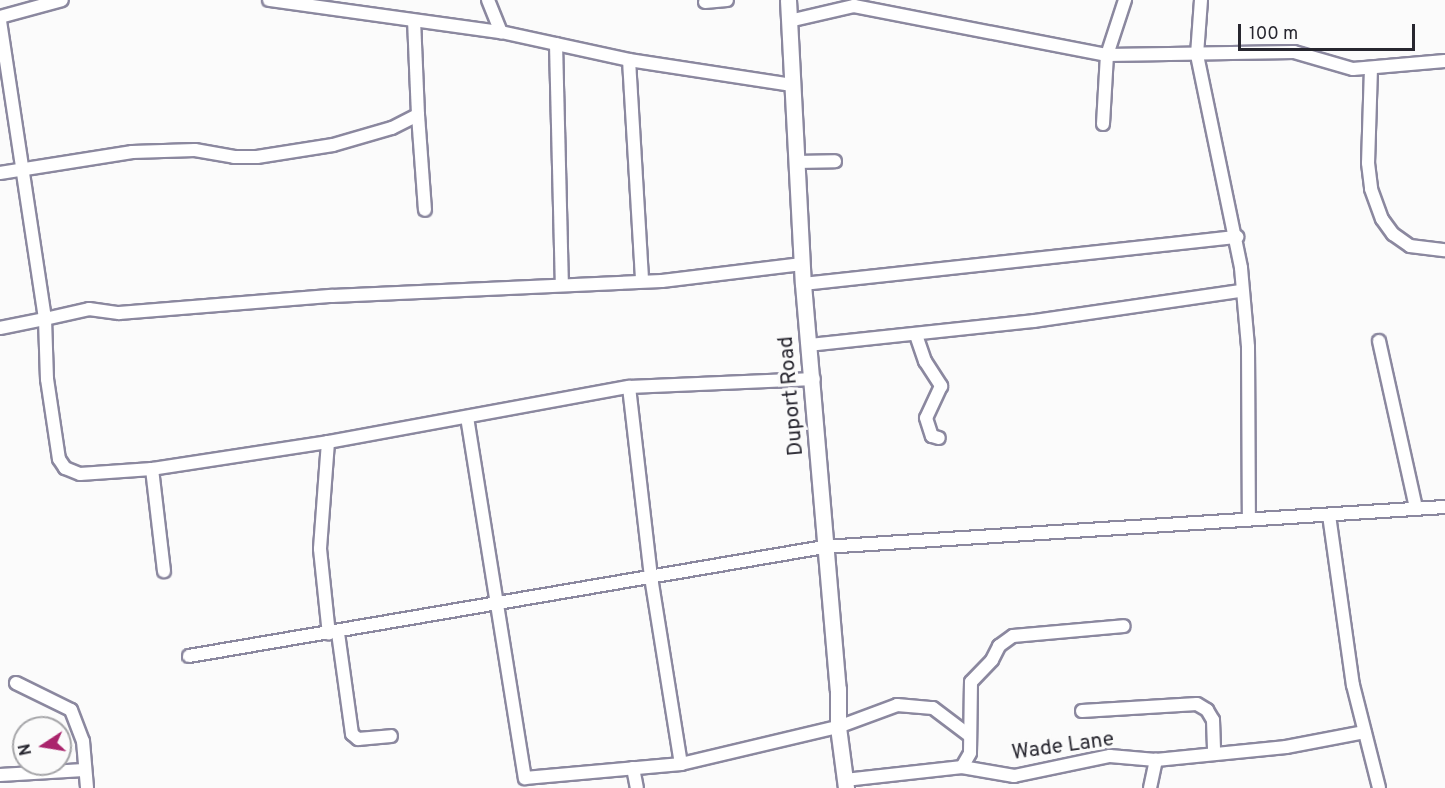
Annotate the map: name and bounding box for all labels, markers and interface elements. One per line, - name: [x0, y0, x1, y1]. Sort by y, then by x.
- scale bar: [1241, 12, 1418, 50]
- text: 100 m: [1249, 23, 1298, 46]
- street label: Duport Road: [774, 335, 810, 457]
- north arrow: [12, 716, 72, 776]
- street label: Wade Lane: [1010, 727, 1116, 767]
- text: N: [15, 742, 37, 757]

